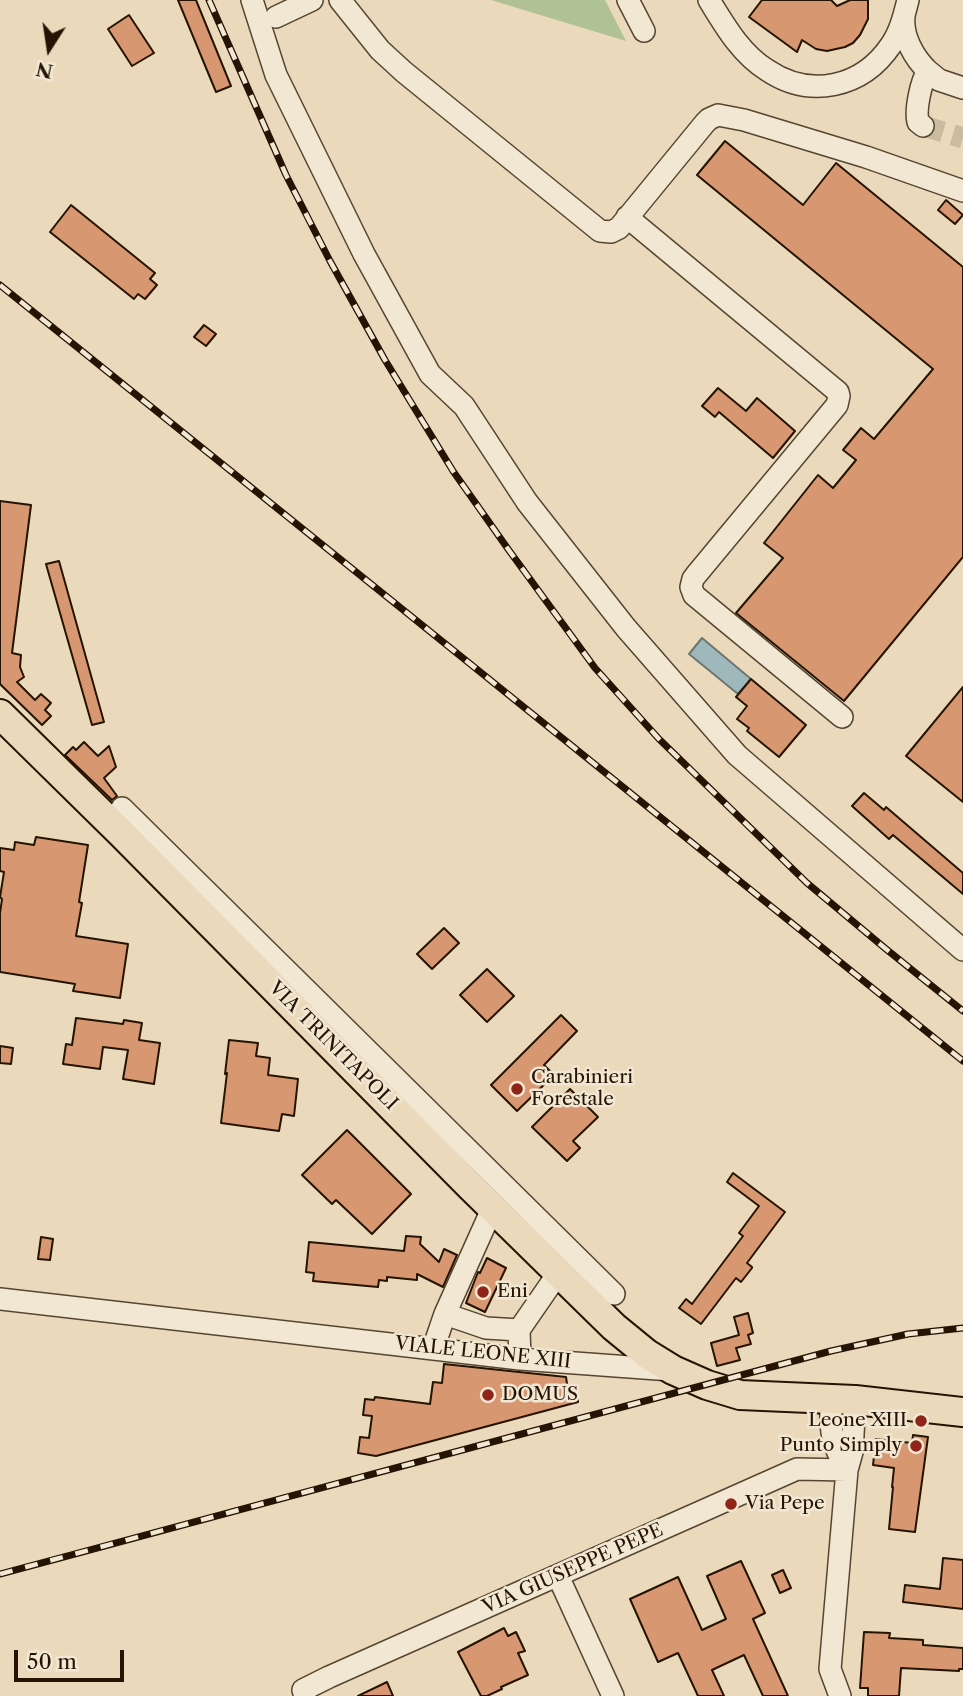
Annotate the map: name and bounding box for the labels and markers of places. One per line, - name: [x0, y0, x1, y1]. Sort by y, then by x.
- place label: Carabinieri Forestale: [531, 1067, 633, 1111]
- marker: Carabinieri Forestale: [509, 1081, 525, 1097]
- place label: Eni: [497, 1281, 528, 1303]
- marker: Eni: [475, 1284, 491, 1300]
- place label: DOMUS: [502, 1384, 578, 1406]
- marker: DOMUS: [480, 1387, 496, 1403]
- place label: Leone XIII: [808, 1410, 907, 1432]
- marker: Leone XIII: [913, 1413, 929, 1429]
- place label: Punto Simply: [780, 1435, 902, 1457]
- marker: Punto Simply: [908, 1438, 924, 1454]
- place label: Via Pepe: [745, 1493, 825, 1515]
- marker: Via Pepe: [723, 1496, 739, 1512]

